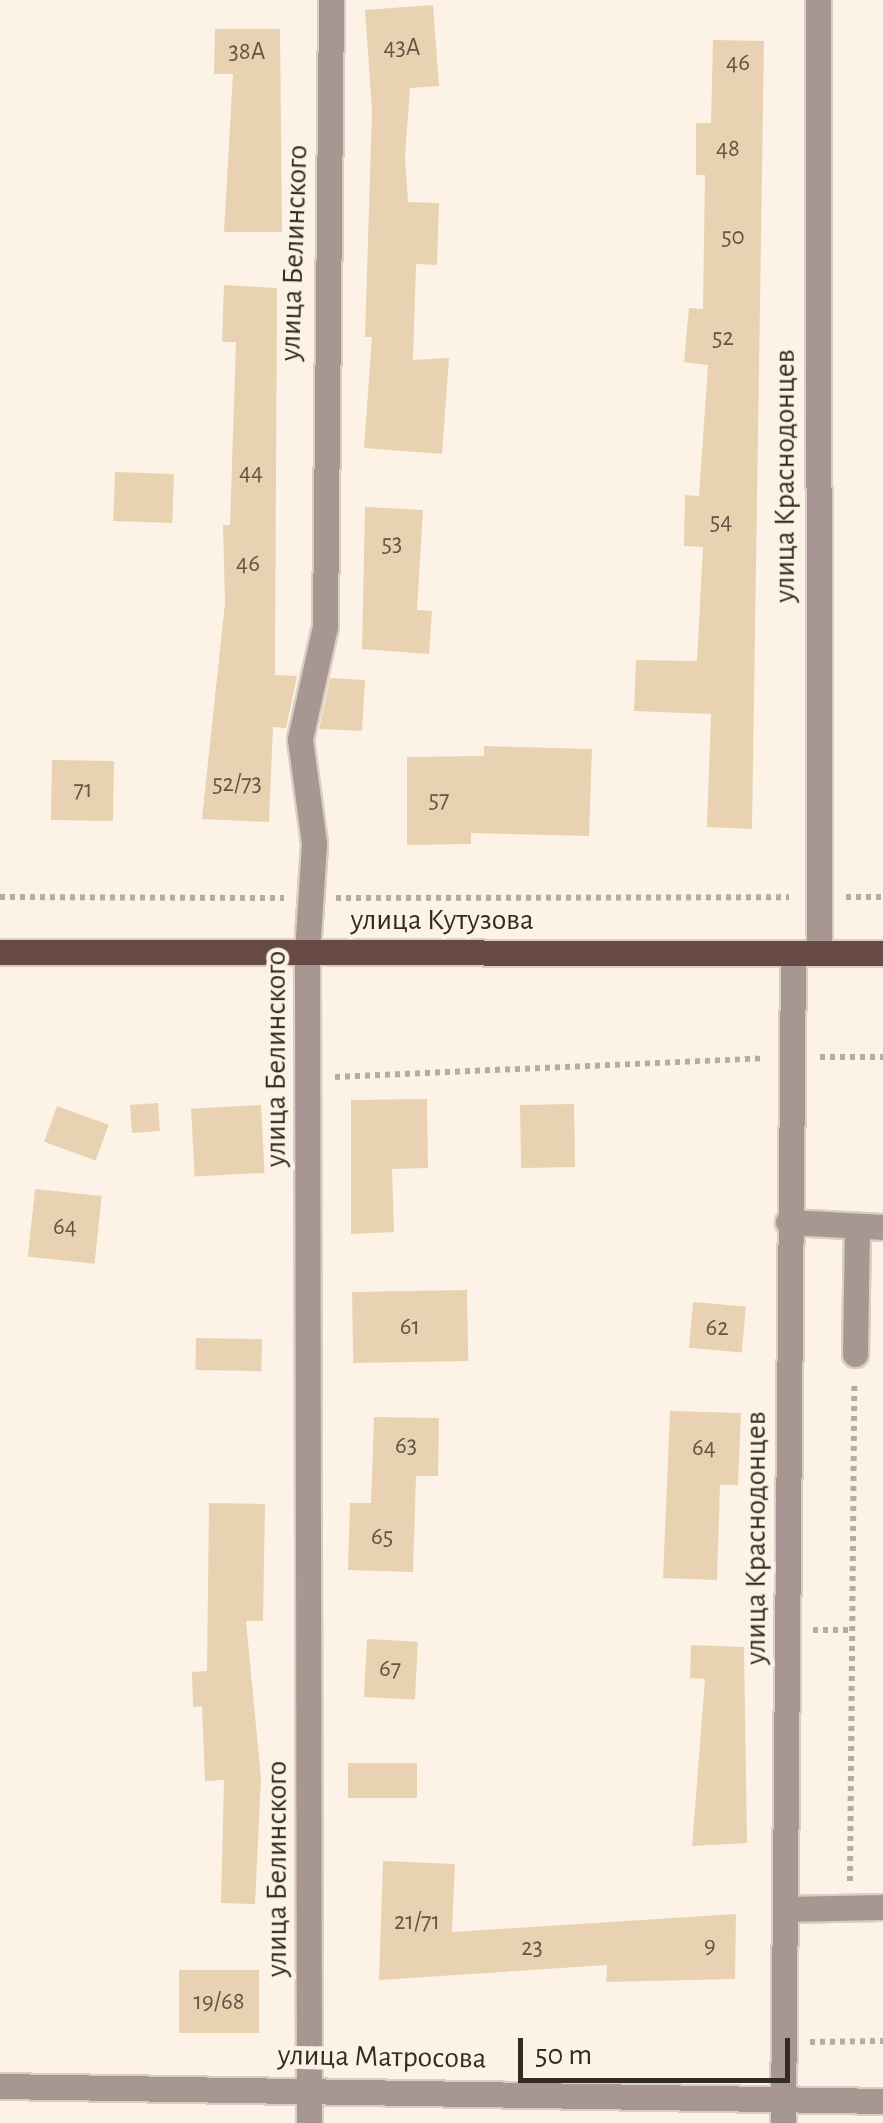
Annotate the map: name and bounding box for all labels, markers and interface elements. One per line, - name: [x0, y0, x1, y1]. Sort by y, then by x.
- house number: 43А: [383, 33, 421, 63]
- house number: 38А: [229, 37, 265, 67]
- house number: 46: [726, 48, 750, 78]
- house number: 48: [716, 134, 740, 164]
- street label: улица Белинского: [272, 144, 316, 362]
- house number: 50: [721, 222, 745, 252]
- house number: 52: [712, 323, 734, 353]
- street label: улица Краснодонцев: [767, 349, 803, 603]
- house number: 44: [239, 458, 263, 488]
- house number: 54: [710, 507, 732, 537]
- house number: 53: [382, 529, 402, 559]
- house number: 46: [236, 549, 260, 579]
- house number: 52/73: [212, 769, 262, 799]
- house number: 71: [73, 775, 93, 805]
- house number: 57: [429, 785, 449, 815]
- street label: улица Кутузова: [350, 902, 534, 938]
- street label: улица Белинского: [258, 951, 294, 1167]
- house number: 64: [53, 1212, 77, 1242]
- house number: 61: [400, 1312, 420, 1342]
- house number: 62: [705, 1313, 729, 1343]
- street label: улица Краснодонцев: [738, 1411, 774, 1665]
- house number: 63: [395, 1431, 417, 1461]
- house number: 64: [692, 1433, 716, 1463]
- house number: 65: [371, 1522, 393, 1552]
- house number: 67: [379, 1654, 401, 1684]
- street label: улица Белинского: [259, 1761, 295, 1977]
- house number: 21/71: [394, 1907, 440, 1937]
- house number: 9: [704, 1931, 716, 1961]
- house number: 23: [521, 1933, 543, 1963]
- house number: 19/68: [193, 1987, 245, 2017]
- scale bar: [523, 2018, 796, 2080]
- street label: улица Матросова: [277, 2037, 487, 2077]
- text: 50 m: [535, 2040, 592, 2070]

